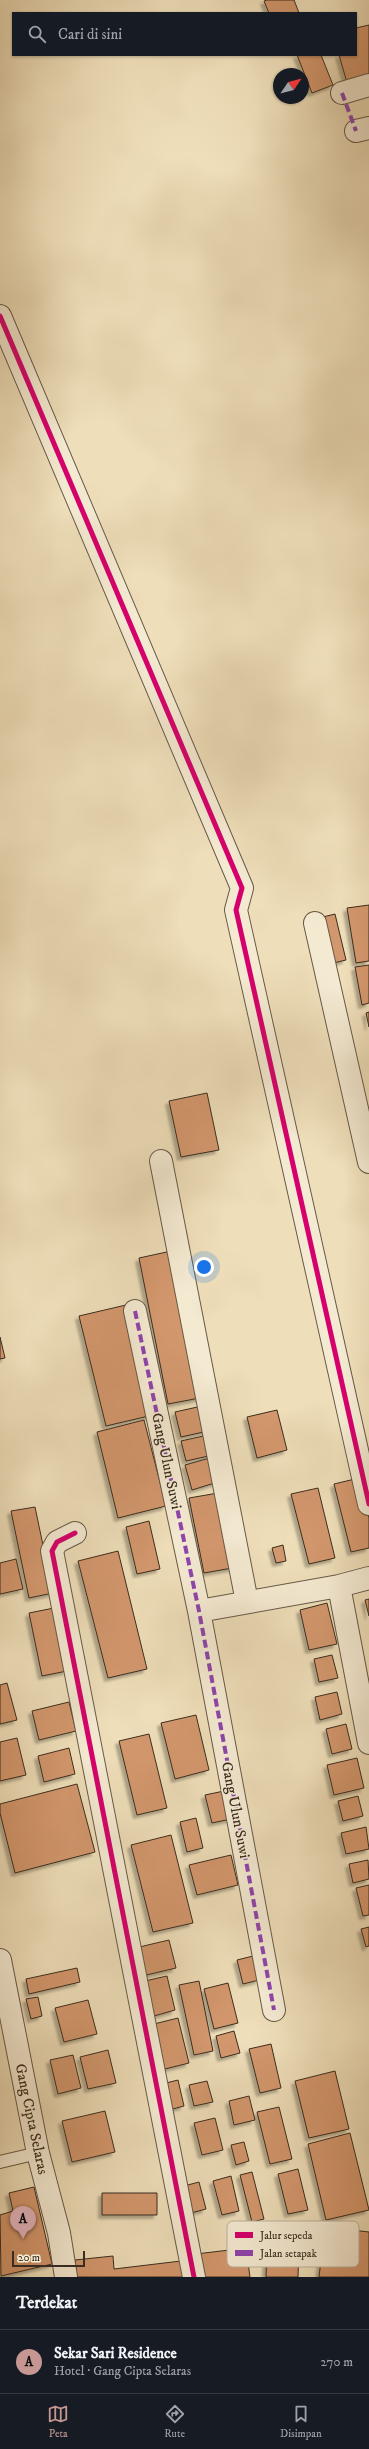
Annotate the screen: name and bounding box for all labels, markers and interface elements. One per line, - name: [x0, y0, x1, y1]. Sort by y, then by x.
- search box: [12, 12, 357, 56]
- icon: search: [26, 23, 48, 45]
- text: Cari di sini: [58, 25, 122, 44]
- north arrow: [273, 68, 309, 104]
- your location: [194, 1257, 214, 1277]
- street label: Gang Ulun Suwi: [147, 1411, 186, 1511]
- street label: Gang Ulun Suwi: [217, 1760, 254, 1860]
- street label: Gang Cipta Selaras: [10, 2062, 53, 2176]
- pin: A: [10, 2206, 36, 2239]
- legend: [227, 2221, 359, 2267]
- text: Jalur sepeda: [259, 2229, 313, 2243]
- text: Jalan setapak: [259, 2247, 318, 2261]
- scale bar: [12, 2249, 85, 2268]
- text: 20 m: [18, 2251, 40, 2265]
- text: Terdekat: [16, 2292, 77, 2314]
- text: Sekar Sari Residence: [54, 2344, 177, 2363]
- text: A: [25, 2354, 33, 2370]
- text: 270 m: [321, 2354, 353, 2370]
- text: Hotel · Gang Cipta Selaras: [54, 2363, 191, 2379]
- tab: Peta: [47, 2403, 69, 2441]
- tab: Rute: [164, 2403, 186, 2441]
- tab: Disimpan: [280, 2403, 322, 2441]

